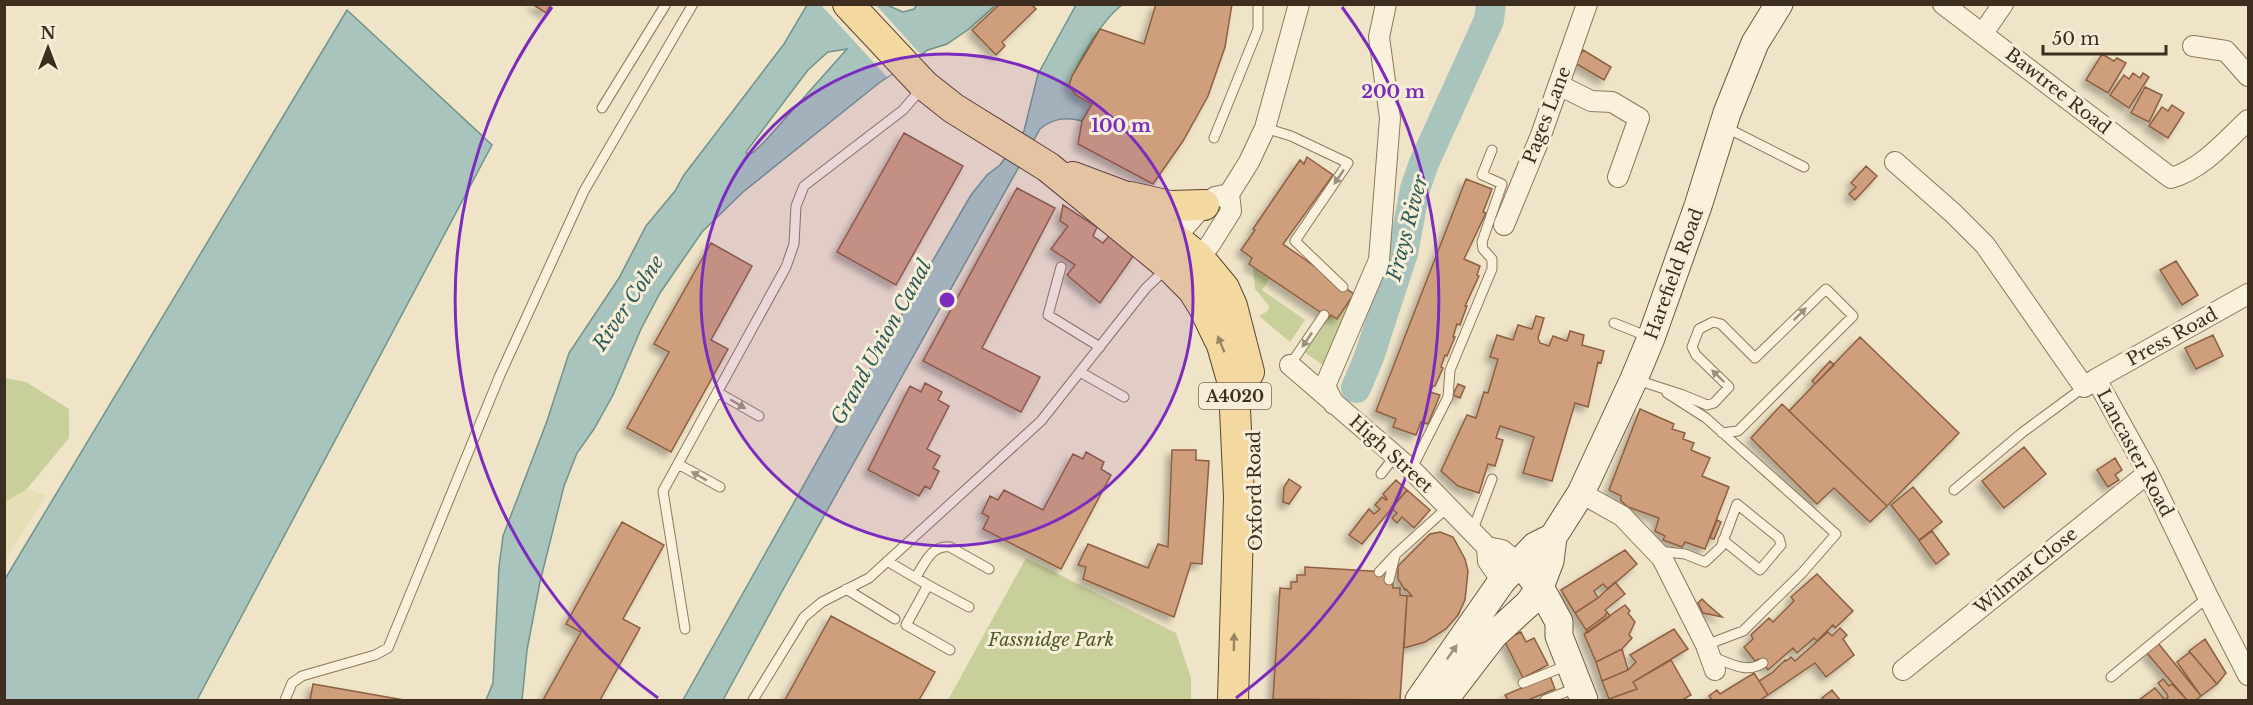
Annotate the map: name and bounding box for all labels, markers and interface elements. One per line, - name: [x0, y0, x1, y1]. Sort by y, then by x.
- north arrow: [18, 18, 78, 78]
- scale bar: [2043, 18, 2166, 56]
- text: N: [40, 23, 56, 43]
- text: 50 m: [2052, 28, 2100, 50]
- street label: Bawtree Road: [2001, 43, 2115, 139]
- street label: Pages Lane: [1518, 63, 1576, 167]
- text: 200 m: [1361, 81, 1425, 103]
- text: 100 m: [1091, 115, 1151, 137]
- one-way arrow: [1333, 168, 1345, 184]
- water label: Frays River: [1381, 172, 1433, 284]
- street label: Harefield Road: [1640, 205, 1708, 343]
- water label: River Colne: [587, 251, 669, 356]
- water label: Grand Union Canal: [826, 255, 937, 429]
- centre of rings: [937, 290, 957, 310]
- street label: Press Road: [2123, 303, 2221, 371]
- one-way arrow: [1793, 307, 1807, 322]
- one-way arrow: [1302, 332, 1313, 348]
- one-way arrow: [1216, 335, 1226, 353]
- one-way arrow: [1711, 370, 1725, 384]
- road number: A4020: [1199, 383, 1271, 409]
- street label: Lancaster Road: [2092, 385, 2178, 521]
- one-way arrow: [730, 399, 747, 409]
- street label: High Street: [1345, 411, 1438, 498]
- street label: Oxford Road: [1243, 431, 1267, 551]
- one-way arrow: [690, 471, 707, 481]
- street label: Wilmar Close: [1969, 523, 2082, 620]
- park label: Fassnidge Park: [987, 629, 1114, 651]
- one-way arrow: [1230, 633, 1239, 652]
- one-way arrow: [1446, 645, 1458, 661]

